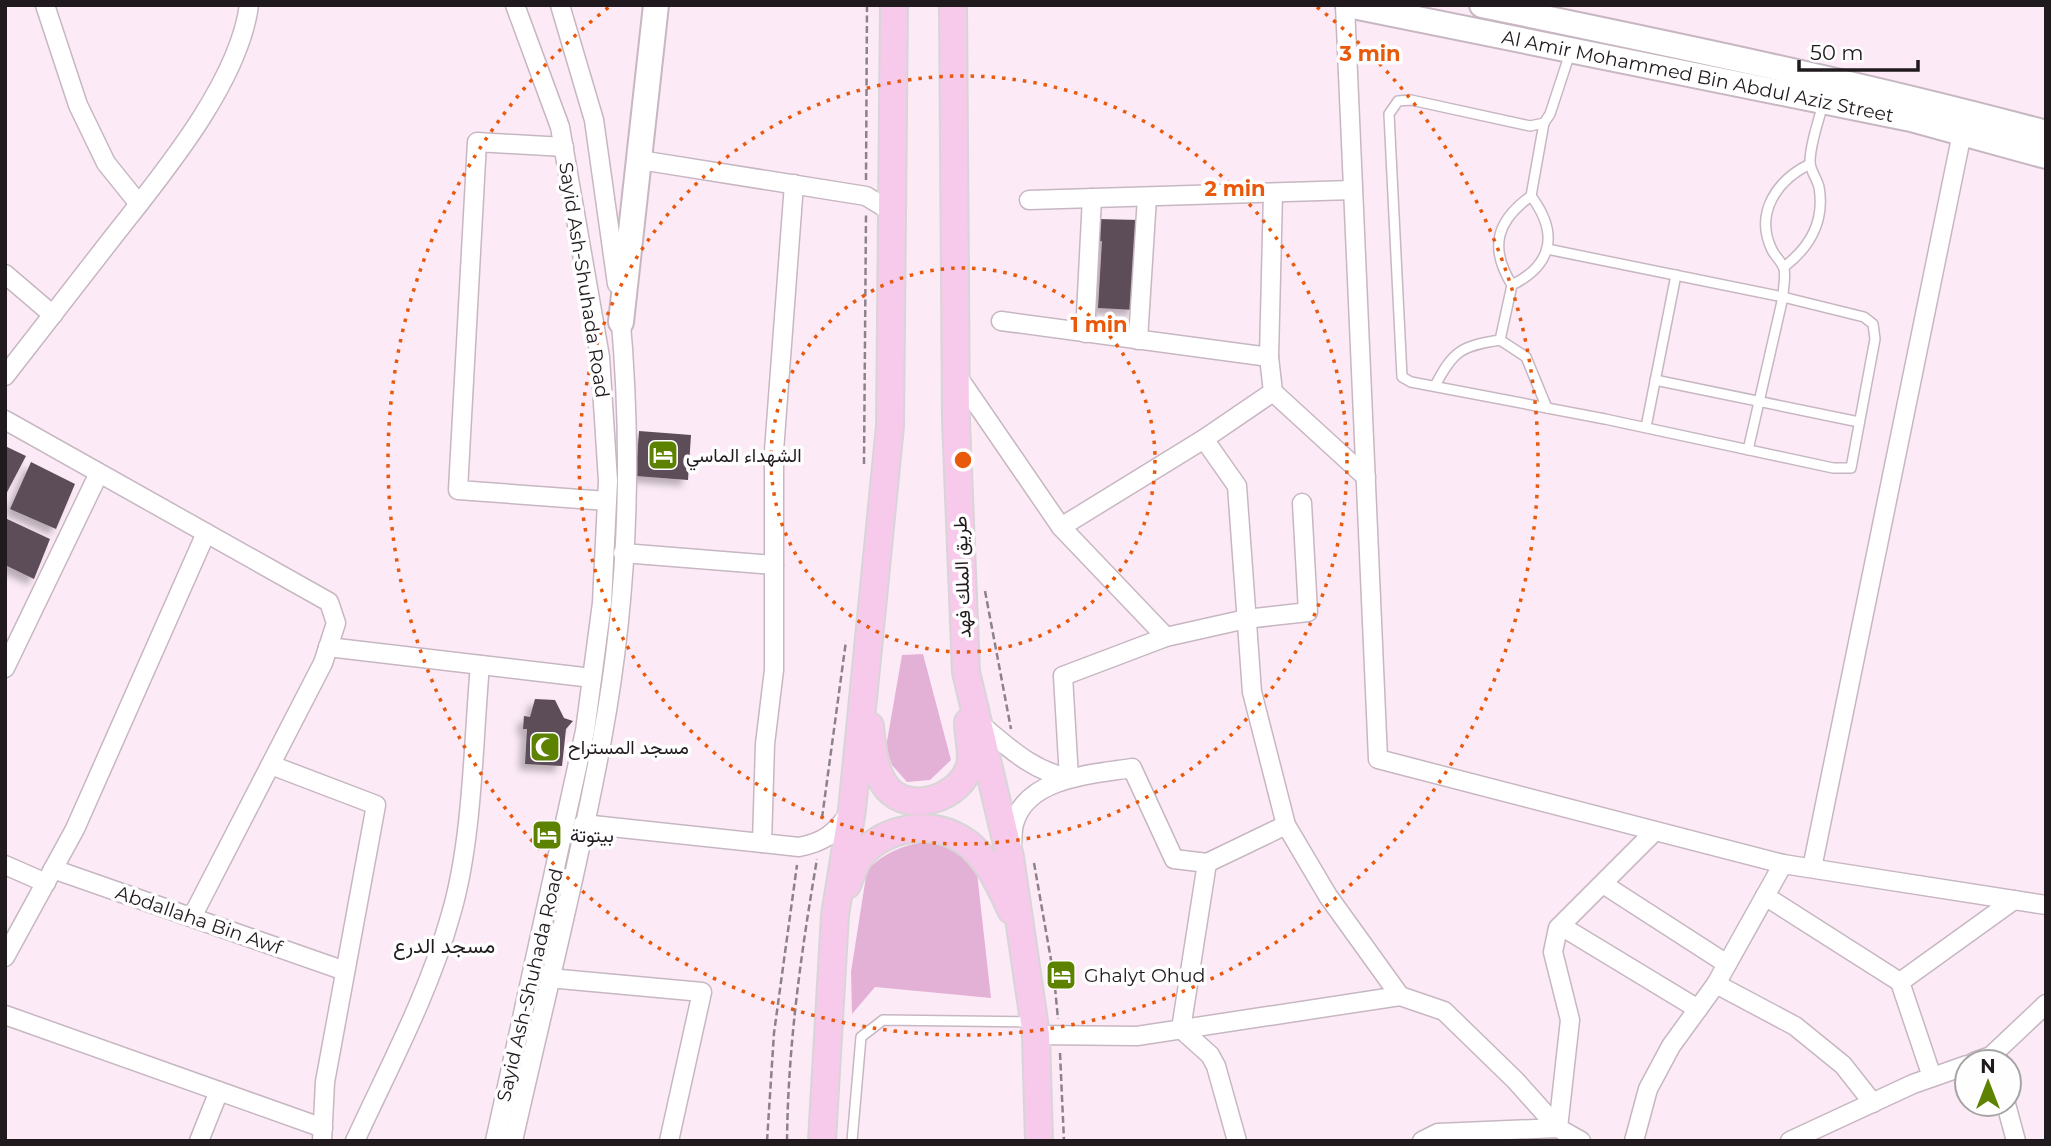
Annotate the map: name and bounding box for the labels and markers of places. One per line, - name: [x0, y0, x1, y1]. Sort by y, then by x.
- hotel icon: الشهداء الماسي: [646, 438, 680, 472]
- place label: الشهداء الماسي: [686, 444, 802, 471]
- centre of rings: [951, 448, 975, 472]
- mosque icon: مسجد المستراح: [528, 730, 562, 764]
- place label: مسجد المستراح: [568, 736, 689, 760]
- hotel icon: بيتوتة: [530, 818, 564, 852]
- place label: بيتوتة: [570, 824, 614, 847]
- hotel icon: Ghalyt Ohud: [1044, 958, 1078, 992]
- place label: Ghalyt Ohud: [1084, 964, 1205, 987]

